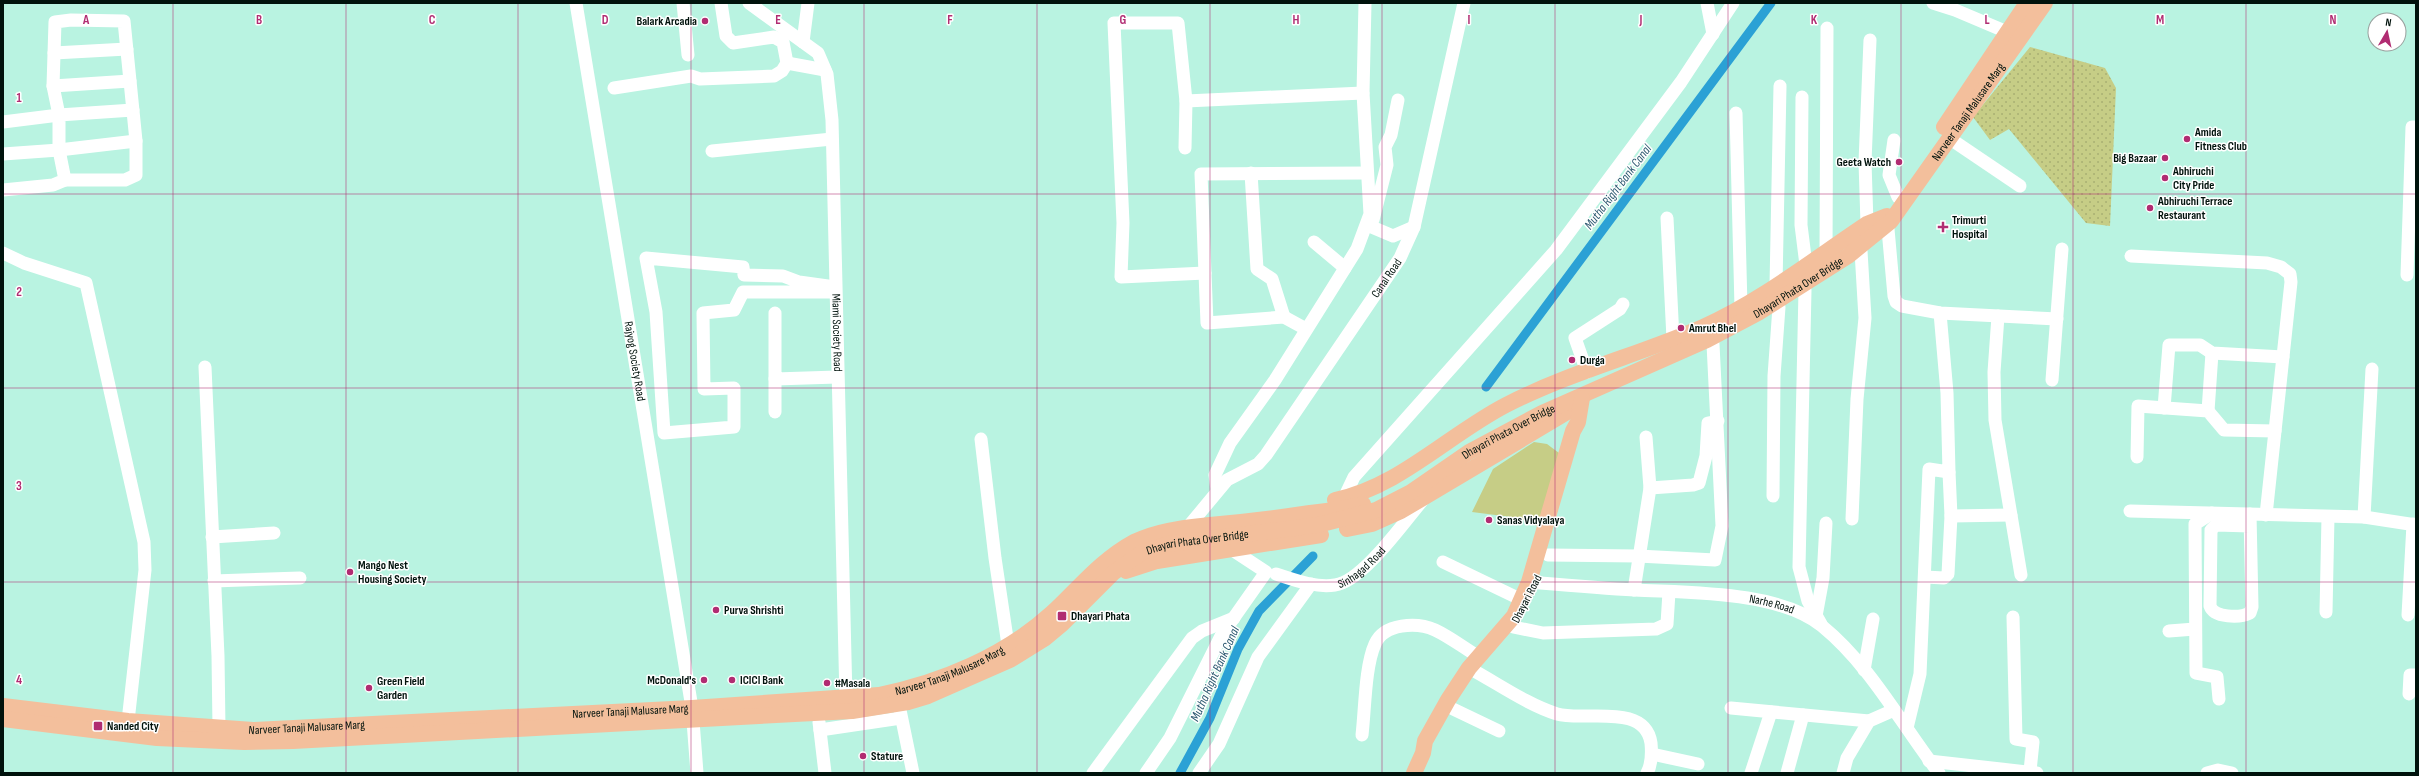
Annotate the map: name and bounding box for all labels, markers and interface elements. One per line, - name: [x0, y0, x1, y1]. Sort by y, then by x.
- text: A: [82, 12, 90, 28]
- text: B: [256, 12, 262, 28]
- text: C: [429, 12, 436, 28]
- text: D: [602, 12, 609, 28]
- text: E: [775, 12, 781, 28]
- text: F: [947, 12, 953, 28]
- text: G: [1120, 12, 1127, 28]
- text: H: [1293, 12, 1300, 28]
- text: I: [1468, 12, 1471, 28]
- text: J: [1639, 12, 1643, 28]
- text: K: [1811, 12, 1818, 28]
- text: L: [1984, 12, 1990, 28]
- text: M: [2156, 12, 2164, 28]
- text: N: [2330, 12, 2337, 28]
- north arrow: [2367, 12, 2407, 52]
- place label: Balark Arcadia: [636, 14, 697, 29]
- marker: Balark Arcadia: [700, 16, 710, 26]
- text: N: [2385, 16, 2393, 30]
- street label: Narveer Tanaji Malusare Marg: [1928, 60, 2008, 164]
- text: 1: [16, 90, 22, 106]
- place label: Amida Fitness Club: [2194, 125, 2247, 154]
- marker: Amida Fitness Club: [2182, 134, 2192, 144]
- water label: Mutha Right Bank Canal: [1581, 141, 1656, 233]
- place label: Big Bazaar: [2113, 151, 2157, 166]
- marker: Big Bazaar: [2160, 153, 2170, 163]
- place label: Geeta Watch: [1836, 155, 1891, 170]
- marker: Geeta Watch: [1894, 157, 1904, 167]
- place label: Abhiruchi City Pride: [2172, 164, 2214, 193]
- marker: Abhiruchi City Pride: [2160, 173, 2170, 183]
- place label: Abhiruchi Terrace Restaurant: [2157, 194, 2232, 223]
- marker: Abhiruchi Terrace Restaurant: [2145, 203, 2155, 213]
- place label: Trimurti Hospital: [1952, 213, 1987, 242]
- marker: Trimurti Hospital: [1937, 221, 1949, 233]
- street label: Dhayari Phata Over Bridge: [1751, 253, 1846, 322]
- street label: Canal Road: [1368, 256, 1405, 301]
- text: 2: [16, 284, 22, 300]
- street label: Miami Society Road: [829, 293, 846, 372]
- street label: Rajyog Society Road: [621, 320, 649, 402]
- place label: Amrut Bhel: [1688, 321, 1736, 336]
- marker: Amrut Bhel: [1676, 323, 1686, 333]
- place label: Durga: [1580, 353, 1605, 368]
- marker: Durga: [1567, 355, 1577, 365]
- street label: Dhayari Phata Over Bridge: [1459, 401, 1558, 462]
- text: 3: [16, 478, 22, 494]
- place label: Sanas Vidyalaya: [1497, 513, 1564, 528]
- marker: Sanas Vidyalaya: [1484, 515, 1494, 525]
- street label: Dhayari Phata Over Bridge: [1144, 526, 1250, 558]
- street label: Sinhagad Road: [1336, 543, 1389, 592]
- place label: Mango Nest Housing Society: [358, 558, 426, 587]
- marker: Mango Nest Housing Society: [345, 567, 355, 577]
- street label: Dhayari Road: [1508, 572, 1546, 626]
- street label: Narhe Road: [1748, 591, 1796, 617]
- place label: Purva Shrishti: [724, 603, 783, 618]
- marker: Purva Shrishti: [711, 605, 721, 615]
- place label: Dhayari Phata: [1071, 609, 1130, 624]
- marker: Dhayari Phata: [1056, 610, 1068, 622]
- water label: Mutha Right Bank Canal: [1187, 623, 1243, 724]
- street label: Narveer Tanaji Malusare Marg: [893, 642, 1007, 699]
- text: 4: [16, 672, 22, 688]
- place label: McDonald's: [647, 673, 696, 688]
- place label: ICICI Bank: [740, 673, 783, 688]
- place label: Green Field Garden: [377, 674, 425, 703]
- marker: McDonald's: [699, 675, 709, 685]
- marker: ICICI Bank: [727, 675, 737, 685]
- place label: #Masala: [835, 676, 870, 691]
- marker: #Masala: [822, 678, 832, 688]
- marker: Green Field Garden: [364, 683, 374, 693]
- street label: Narveer Tanaji Malusare Marg: [572, 701, 689, 721]
- street label: Narveer Tanaji Malusare Marg: [248, 717, 365, 738]
- place label: Nanded City: [107, 719, 159, 734]
- marker: Nanded City: [92, 720, 104, 732]
- place label: Stature: [871, 749, 903, 764]
- marker: Stature: [858, 751, 868, 761]

